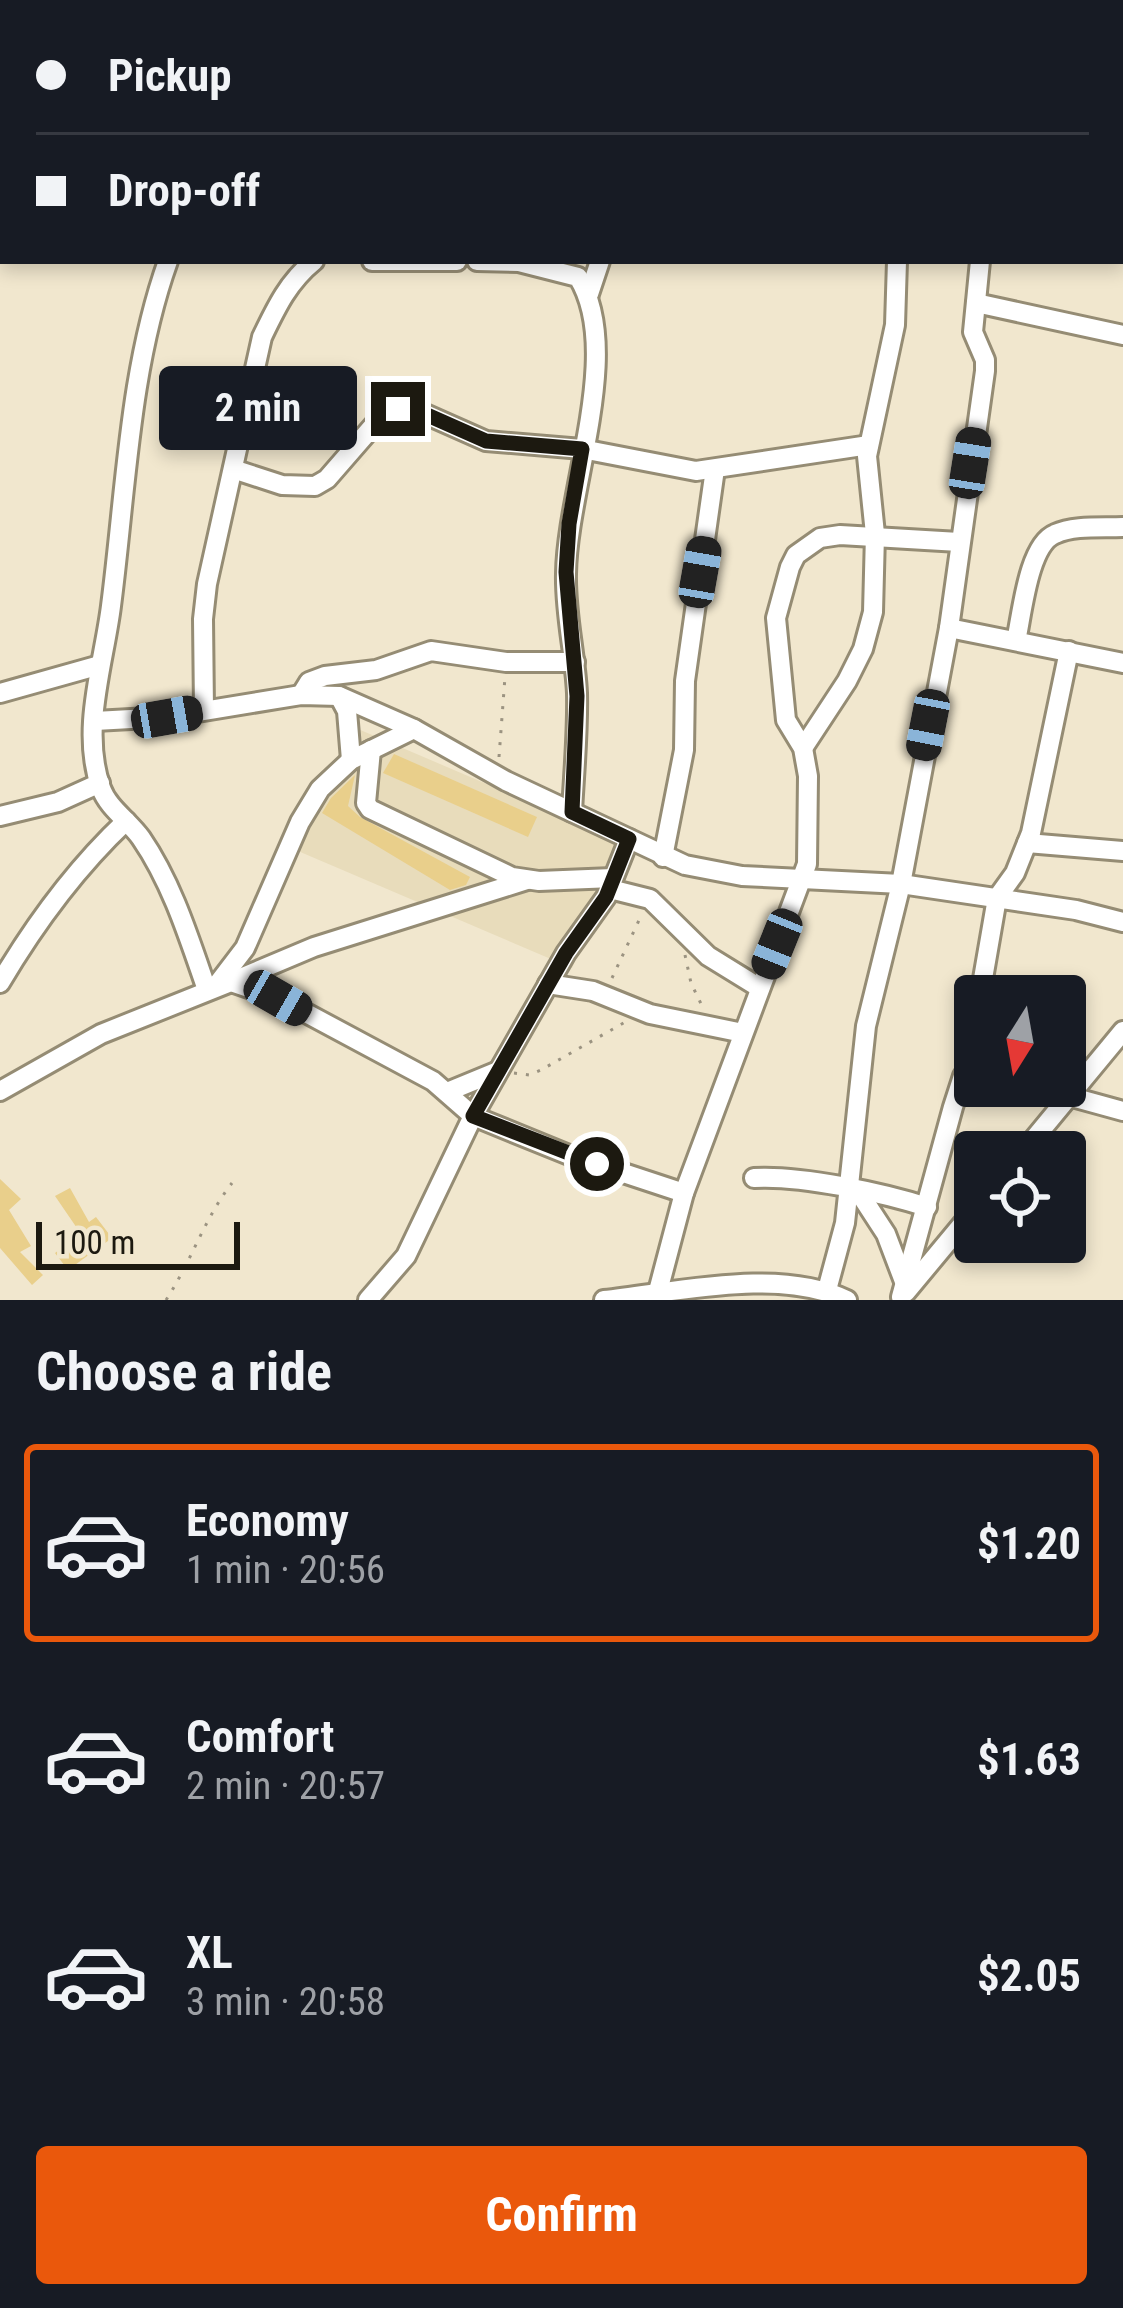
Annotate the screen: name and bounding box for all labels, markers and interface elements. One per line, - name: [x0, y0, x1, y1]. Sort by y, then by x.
- text: Pickup: [108, 49, 232, 102]
- text: Drop-off: [108, 164, 260, 217]
- callout: 2 min: [158, 367, 356, 451]
- route end: [371, 382, 425, 436]
- text: 2 min: [215, 385, 301, 431]
- car: [947, 425, 993, 501]
- car: [676, 533, 724, 611]
- car: [903, 686, 953, 764]
- car: [128, 693, 206, 741]
- car: [747, 904, 807, 984]
- car: [238, 964, 318, 1032]
- north arrow: [954, 975, 1086, 1107]
- map controls: [954, 975, 1086, 1263]
- button: locate: [954, 1131, 1086, 1263]
- route start: [570, 1137, 624, 1191]
- scale bar: [36, 1216, 240, 1269]
- text: 100 m: [54, 1223, 135, 1262]
- text: Choose a ride: [36, 1340, 332, 1403]
- icon: car: [42, 1489, 150, 1597]
- text: Economy: [186, 1494, 349, 1547]
- text: $1.20: [977, 1517, 1081, 1570]
- text: 1 min · 20:56: [186, 1547, 385, 1593]
- icon: car: [42, 1705, 150, 1813]
- text: Comfort: [186, 1710, 334, 1763]
- text: $1.63: [977, 1733, 1081, 1786]
- text: 2 min · 20:57: [186, 1763, 385, 1809]
- icon: car: [42, 1921, 150, 2029]
- text: XL: [186, 1926, 233, 1979]
- text: $2.05: [977, 1949, 1081, 2002]
- text: 3 min · 20:58: [186, 1979, 385, 2025]
- button: Confirm: [36, 2146, 1087, 2284]

